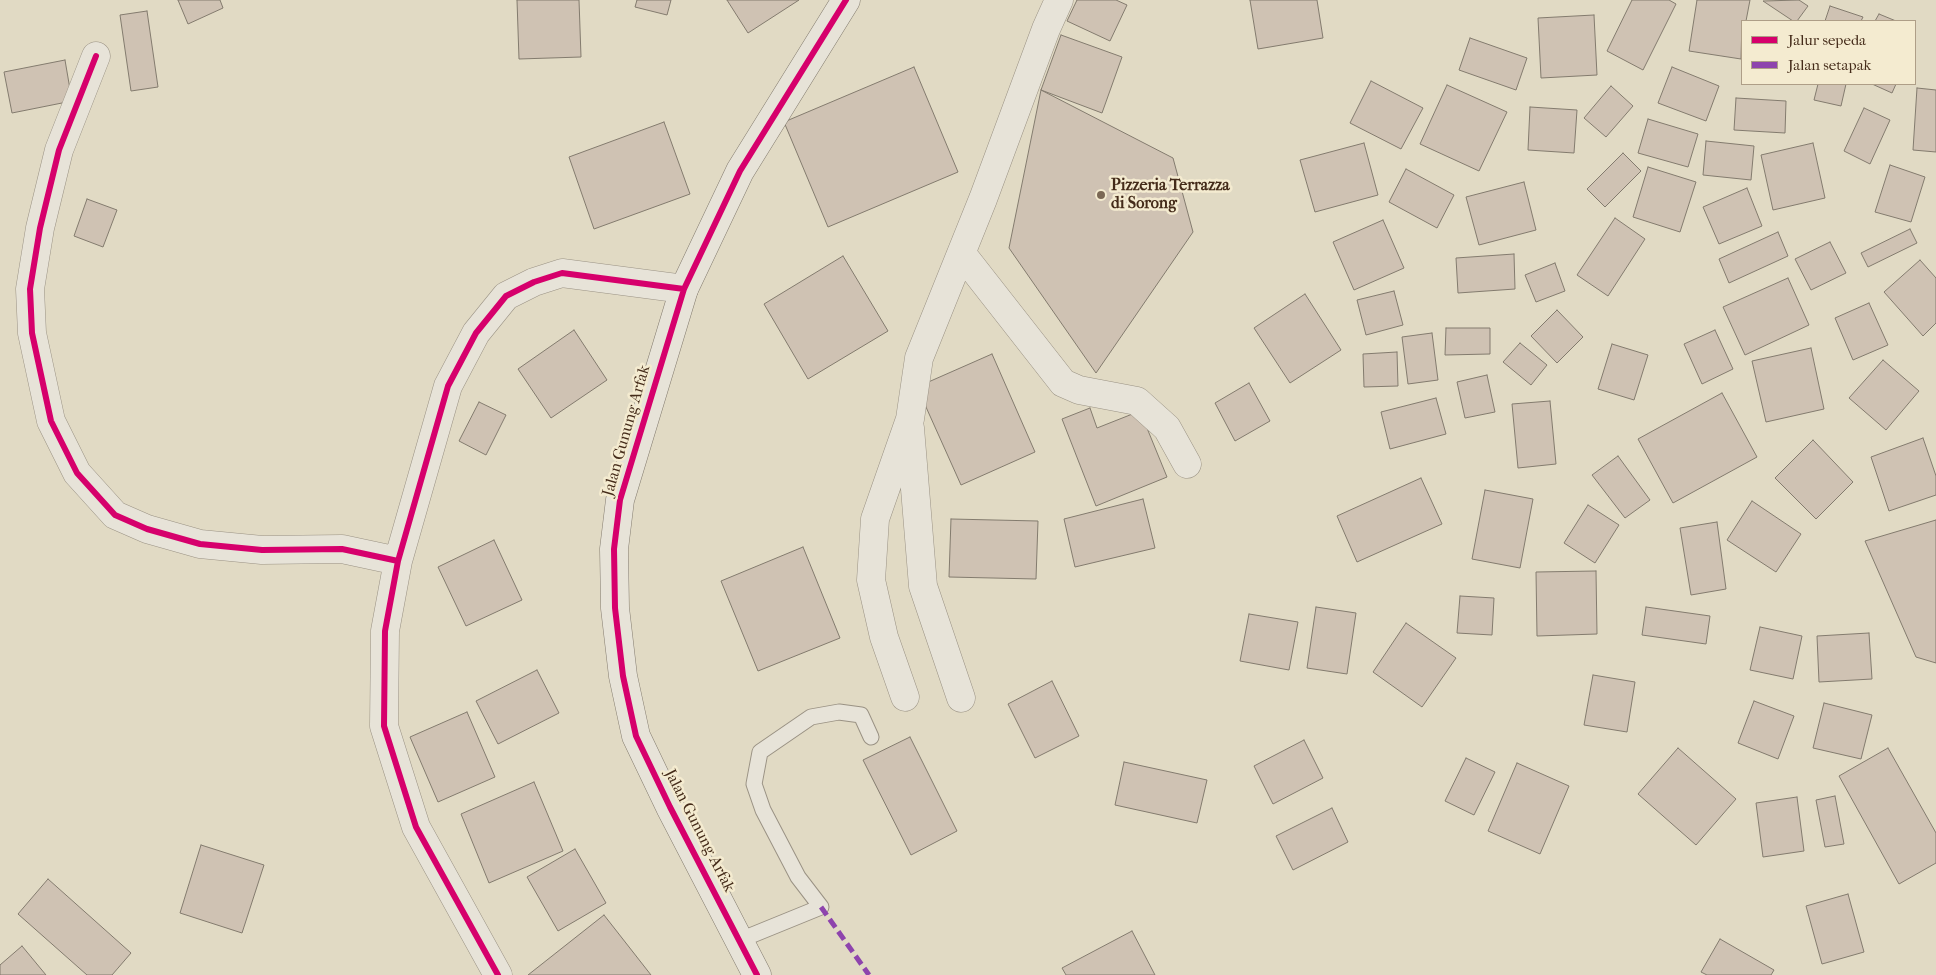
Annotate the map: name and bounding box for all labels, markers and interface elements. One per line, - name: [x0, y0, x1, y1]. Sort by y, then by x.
- legend: [1741, 20, 1916, 85]
- text: Jalur sepeda: [1788, 31, 1866, 49]
- text: Jalan setapak: [1788, 56, 1871, 74]
- place label: Pizzeria Terrazza di Sorong: [1111, 176, 1230, 214]
- marker: Pizzeria Terrazza di Sorong: [1095, 189, 1107, 201]
- street label: Jalan Gunung Arfak: [599, 363, 655, 499]
- street label: Jalan Gunung Arfak: [660, 766, 738, 896]

